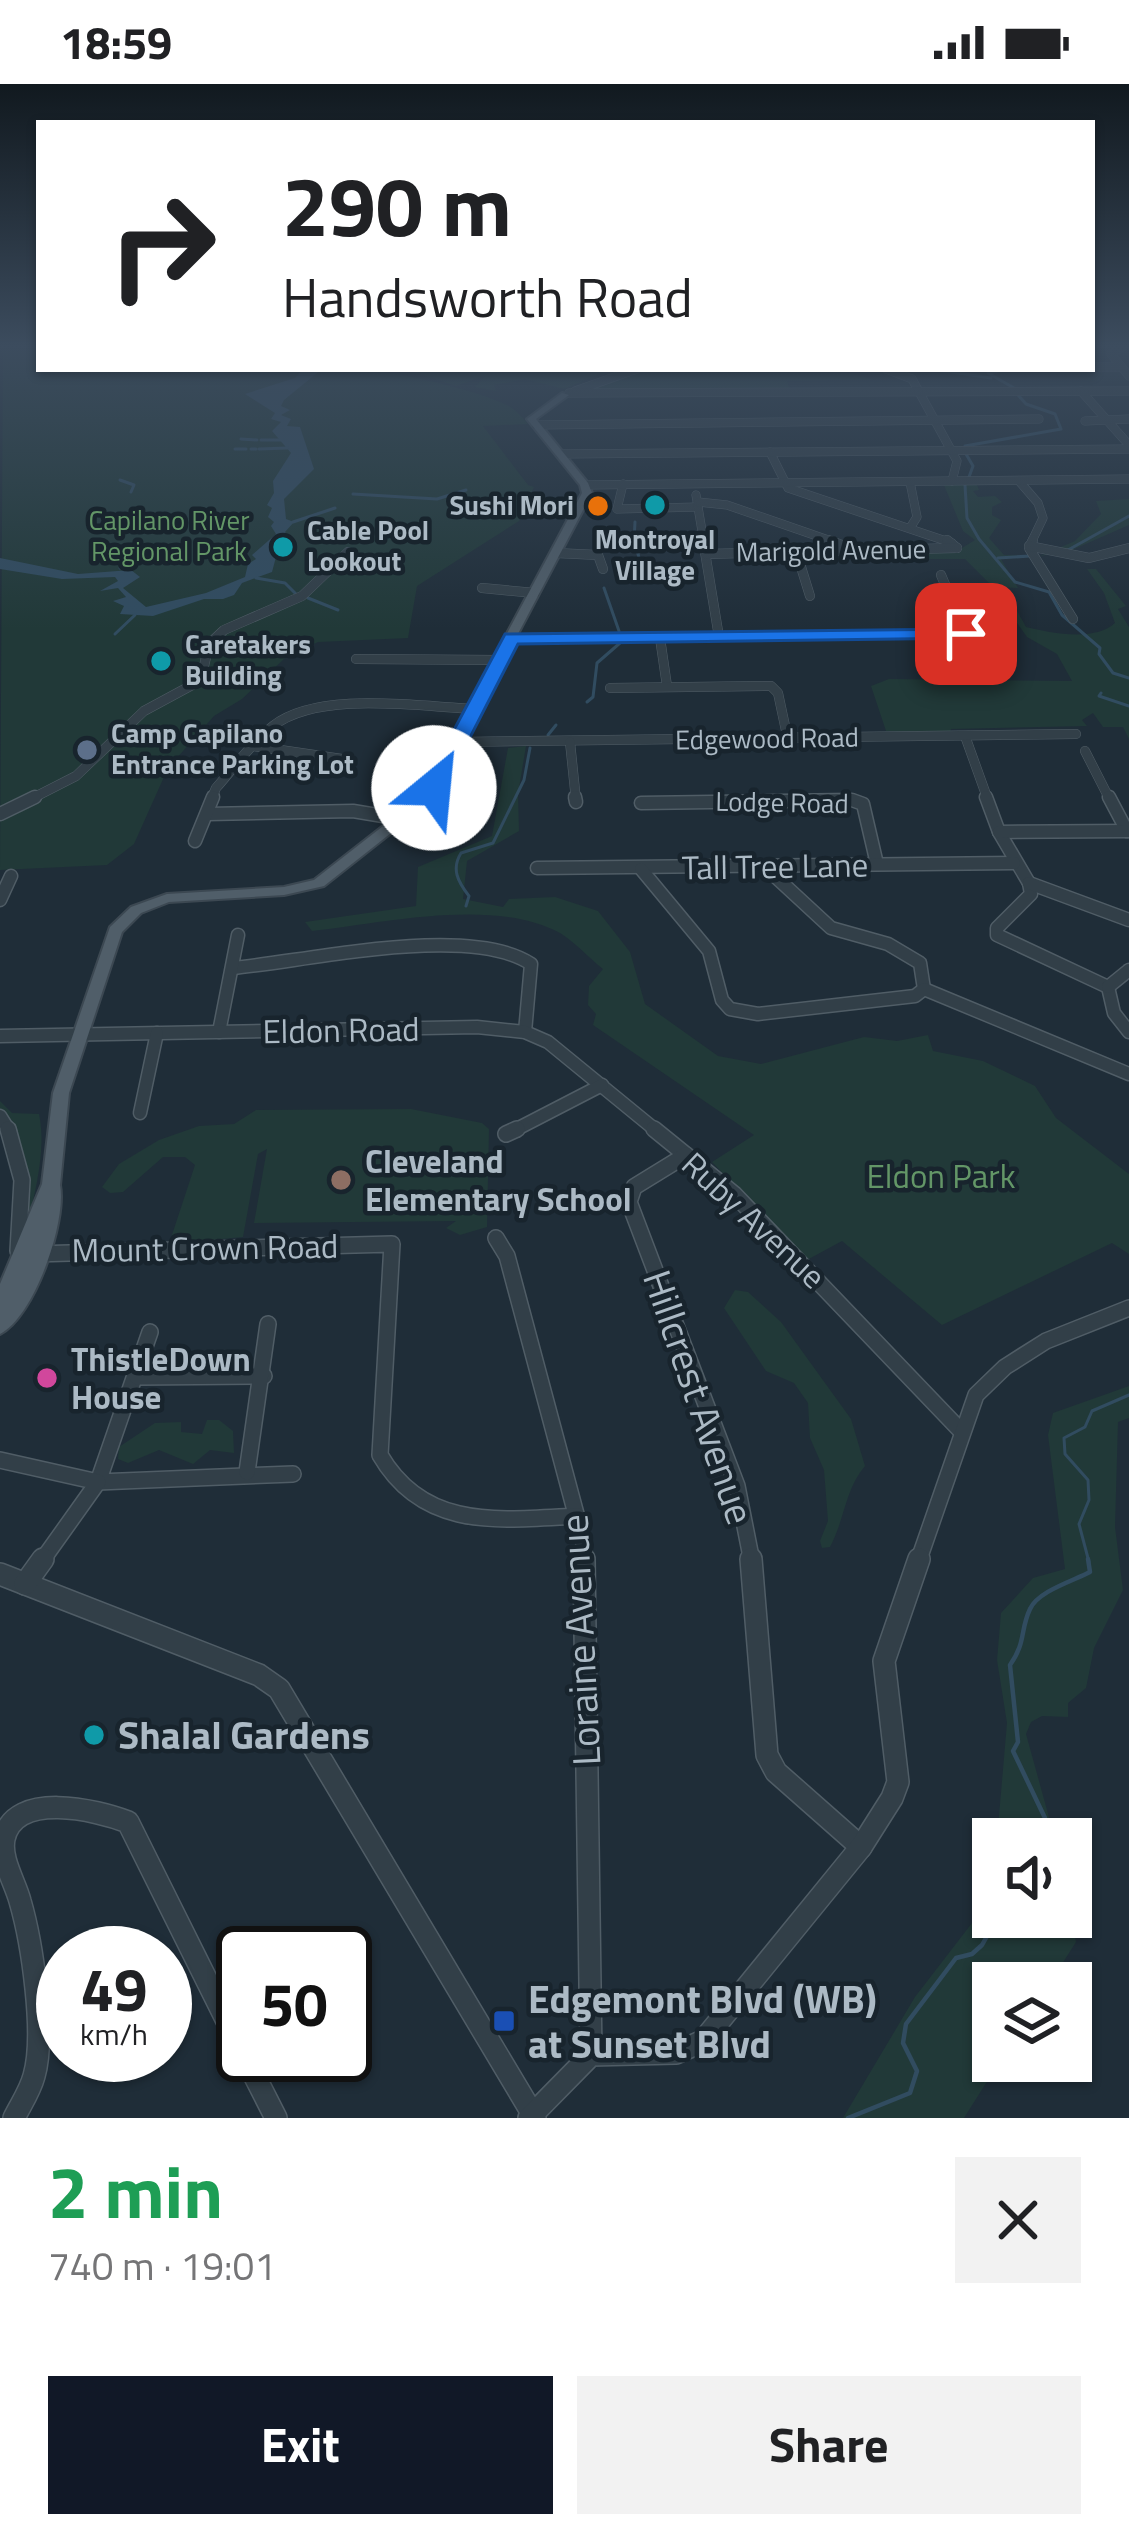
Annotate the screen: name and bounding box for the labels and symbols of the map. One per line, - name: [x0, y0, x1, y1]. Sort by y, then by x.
- place label: Sushi Mori: [449, 484, 574, 525]
- marker: Montroyal Village: [642, 492, 668, 518]
- marker: Sushi Mori: [585, 493, 611, 519]
- park label: Capilano River Regional Park: [88, 499, 250, 571]
- place label: Cable Pool Lookout: [307, 509, 429, 581]
- place label: Montroyal Village: [595, 518, 715, 590]
- street label: Marigold Avenue: [735, 527, 927, 572]
- marker: Cable Pool Lookout: [270, 534, 296, 560]
- pin: [915, 583, 1017, 685]
- place label: Caretakers Building: [185, 623, 311, 695]
- marker: Caretakers Building: [148, 648, 174, 674]
- place label: Camp Capilano Entrance Parking Lot: [111, 712, 354, 784]
- street label: Edgewood Road: [675, 715, 859, 760]
- position arrow: [371, 725, 497, 851]
- marker: Camp Capilano Entrance Parking Lot: [74, 737, 100, 763]
- street label: Lodge Road: [715, 780, 849, 823]
- street label: Tall Tree Lane: [681, 839, 869, 893]
- street label: Eldon Road: [262, 1004, 420, 1056]
- place label: Cleveland Elementary School: [365, 1136, 632, 1224]
- street label: Ruby Avenue: [671, 1140, 837, 1300]
- park label: Eldon Park: [867, 1151, 1016, 1201]
- marker: Cleveland Elementary School: [328, 1167, 354, 1193]
- street label: Mount Crown Road: [71, 1221, 339, 1275]
- street label: Hillcrest Avenue: [628, 1262, 771, 1532]
- place label: ThistleDown House: [71, 1334, 251, 1422]
- marker: ThistleDown House: [34, 1365, 60, 1391]
- street label: Loraine Avenue: [543, 1513, 616, 1767]
- place label: Shalal Gardens: [118, 1705, 370, 1764]
- marker: Shalal Gardens: [81, 1722, 107, 1748]
- speed limit sign: 50: [216, 1926, 372, 2082]
- place label: Edgemont Blvd (WB) at Sunset Blvd: [528, 1969, 877, 2073]
- marker: Edgemont Blvd (WB) at Sunset Blvd: [491, 2008, 517, 2034]

